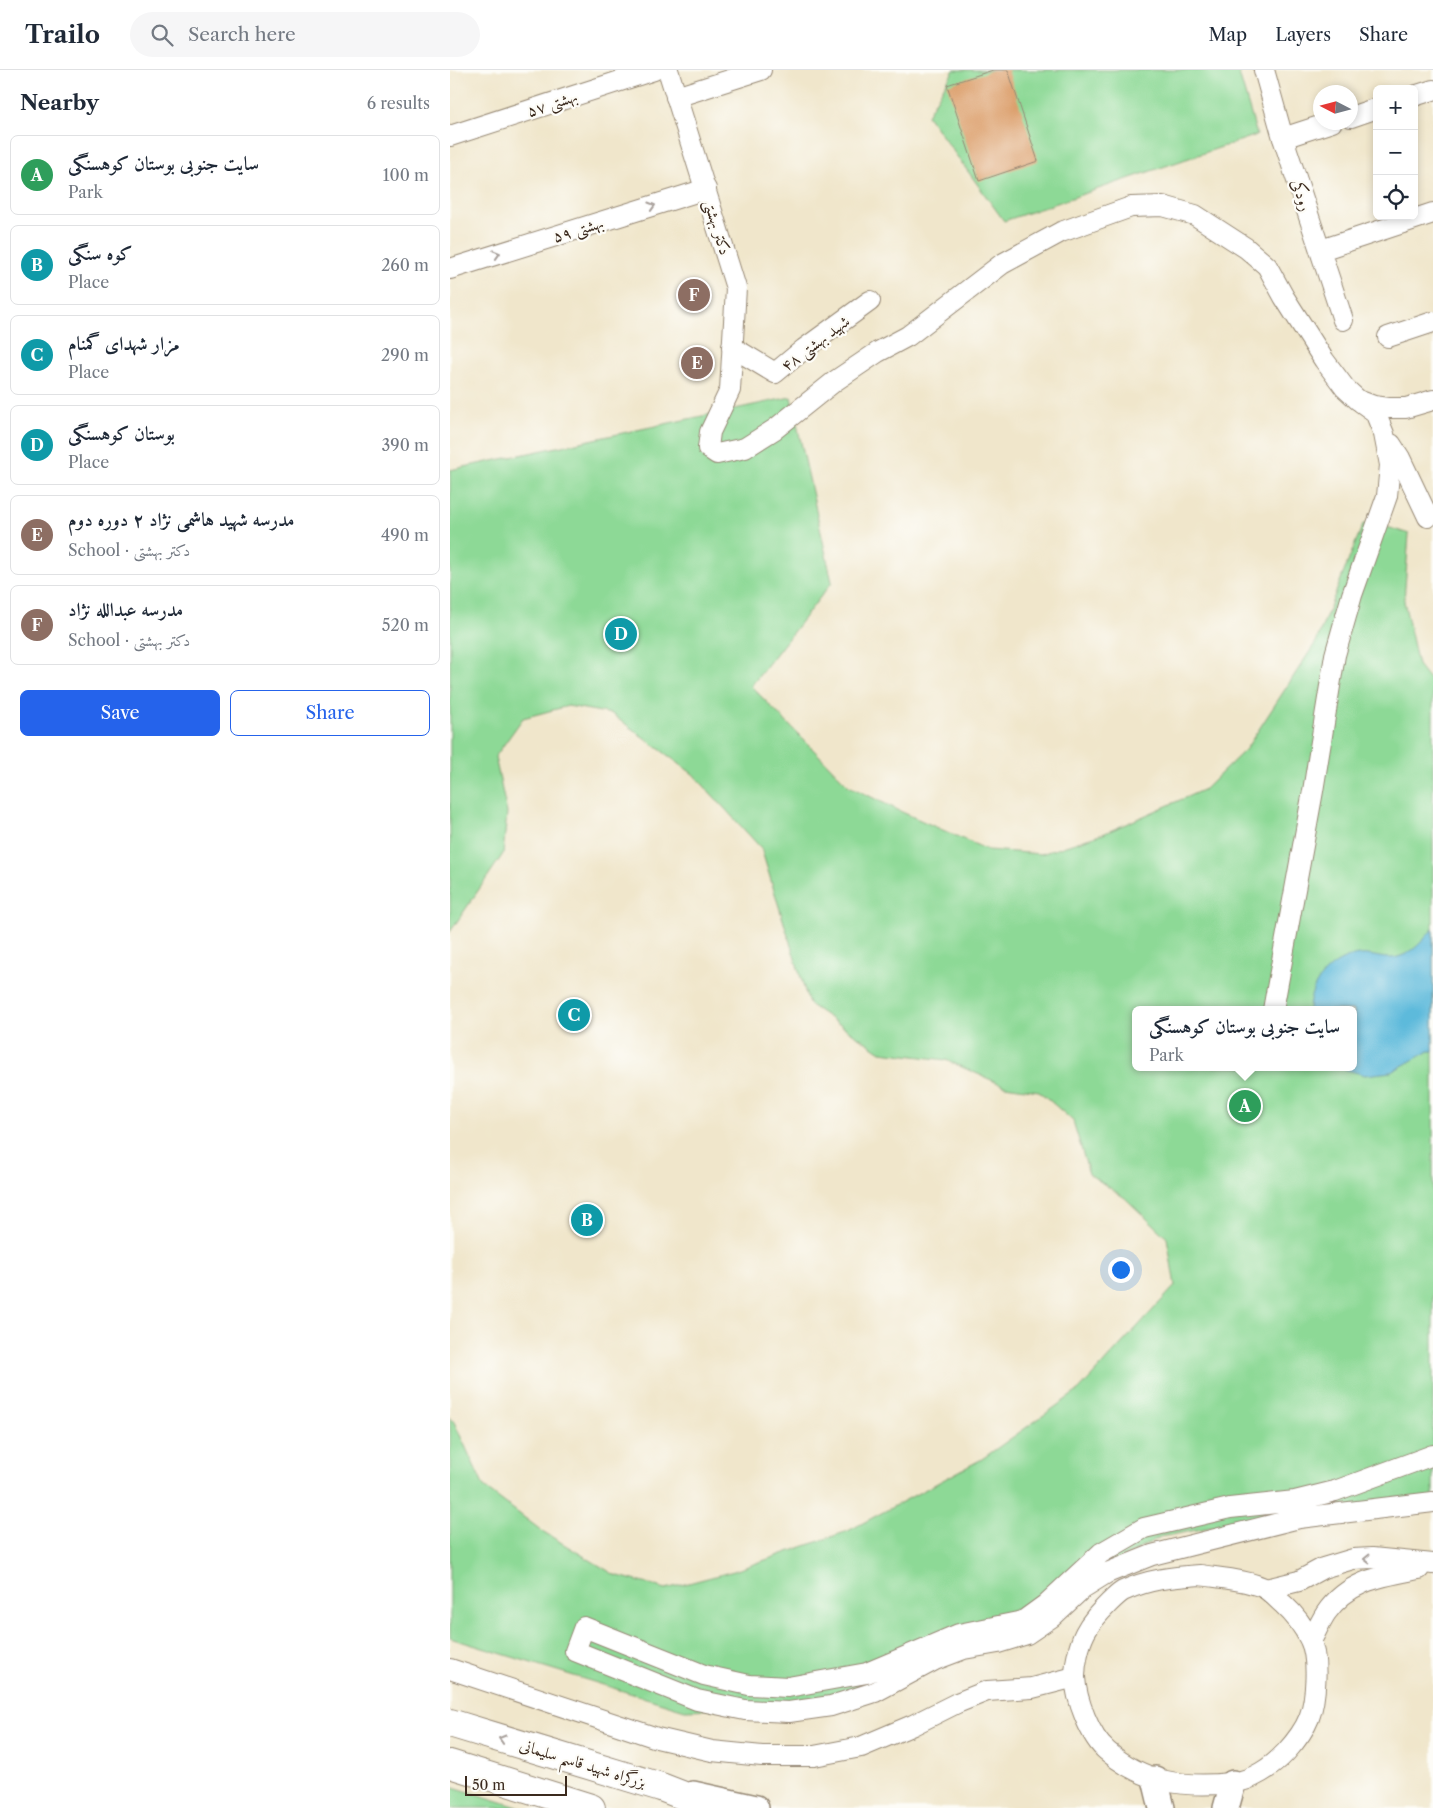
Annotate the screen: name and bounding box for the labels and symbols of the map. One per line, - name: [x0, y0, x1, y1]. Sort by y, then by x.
- street label: بهشتی ۵۷: [524, 85, 581, 122]
- north arrow: [1313, 85, 1358, 130]
- street label: رودکی: [1287, 176, 1317, 214]
- street label: دکتر بهشتی: [698, 197, 736, 258]
- one-way arrow: [647, 202, 655, 212]
- street label: بهشتی ۵۹: [550, 212, 606, 248]
- one-way arrow: [492, 250, 500, 260]
- pin: F: [678, 276, 710, 314]
- street label: شهید بهشتی ۴۸: [777, 311, 854, 377]
- pin: E: [681, 344, 713, 382]
- pin: D: [605, 615, 637, 653]
- pin: C: [558, 996, 590, 1034]
- pin: A: [1229, 1087, 1261, 1125]
- pin: B: [571, 1201, 603, 1239]
- your location: [1108, 1257, 1134, 1283]
- one-way arrow: [1363, 1553, 1371, 1564]
- street label: بزرگراه شهید قاسم سلیمانی: [515, 1734, 649, 1798]
- one-way arrow: [498, 1735, 507, 1745]
- scale bar: [465, 1773, 568, 1796]

